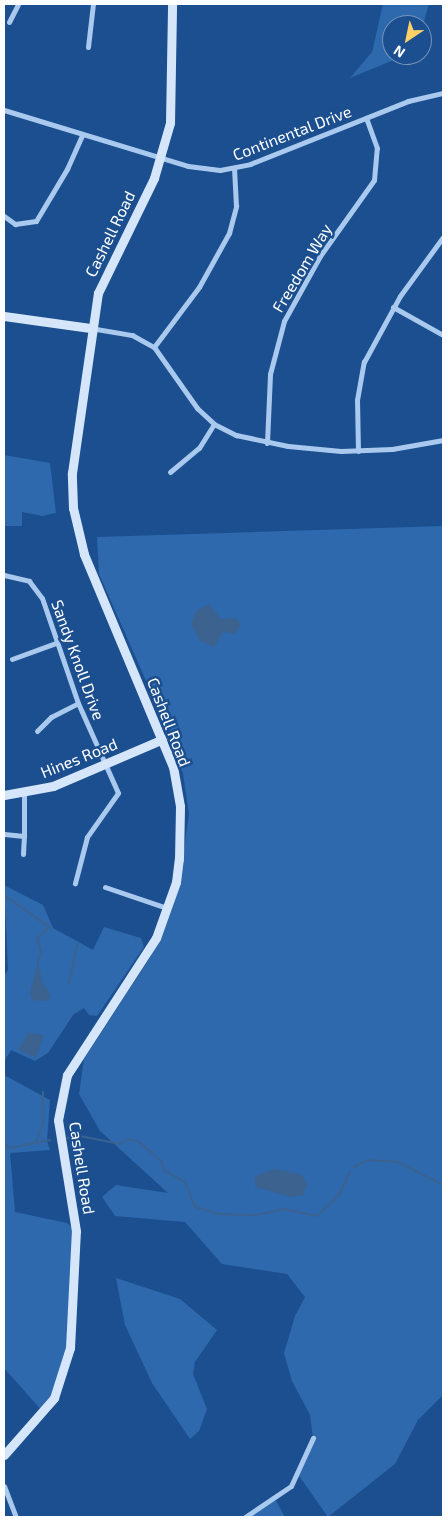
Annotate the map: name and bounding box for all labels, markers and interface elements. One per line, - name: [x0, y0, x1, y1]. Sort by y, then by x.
- north arrow: [382, 15, 432, 65]
- text: N: [390, 42, 408, 62]
- street label: Continental Drive: [230, 101, 354, 165]
- street label: Cashell Road: [81, 188, 139, 280]
- street label: Freedom Way: [268, 220, 336, 316]
- street label: Sandy Knoll Drive: [47, 597, 109, 723]
- street label: Cashell Road: [143, 675, 195, 769]
- street label: Hines Road: [38, 734, 120, 782]
- street label: Cashell Road: [65, 1120, 99, 1216]

